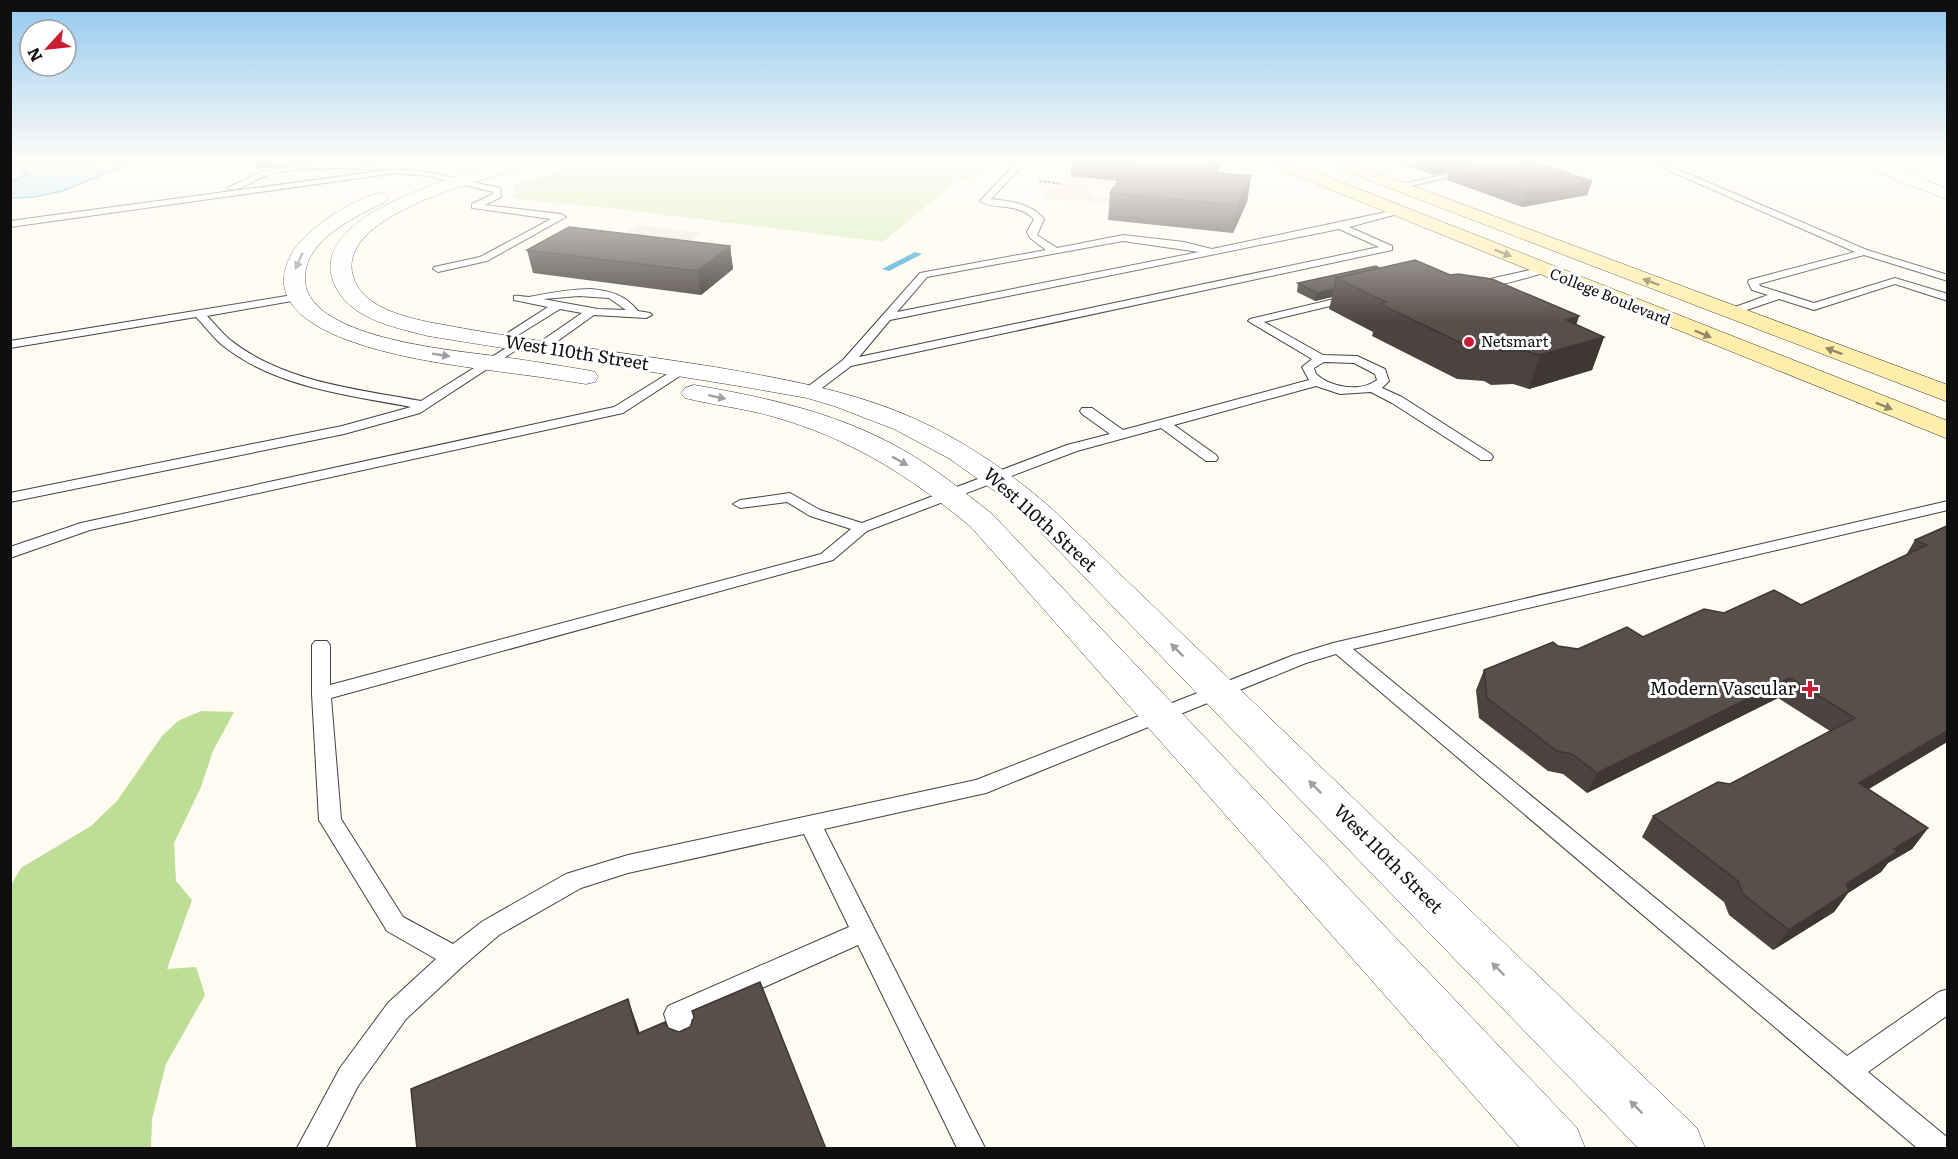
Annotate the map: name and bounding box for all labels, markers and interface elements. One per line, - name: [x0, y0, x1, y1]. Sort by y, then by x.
- north arrow: [18, 18, 78, 78]
- text: N: [20, 44, 47, 67]
- one-way arrow: [1494, 249, 1512, 259]
- one-way arrow: [294, 253, 304, 271]
- street label: College Boulevard: [1547, 261, 1675, 330]
- one-way arrow: [1642, 277, 1660, 287]
- street label: West 110th Street: [503, 327, 652, 376]
- place label: Netsmart: [1481, 329, 1549, 352]
- one-way arrow: [1694, 330, 1712, 339]
- marker: Netsmart: [1462, 335, 1476, 349]
- one-way arrow: [1825, 346, 1843, 355]
- one-way arrow: [432, 351, 451, 360]
- one-way arrow: [708, 393, 727, 402]
- one-way arrow: [1875, 402, 1893, 411]
- one-way arrow: [892, 455, 908, 466]
- street label: West 110th Street: [978, 460, 1105, 578]
- one-way arrow: [1170, 642, 1184, 657]
- place label: Modern Vascular: [1650, 674, 1796, 701]
- marker: Modern Vascular: [1801, 680, 1819, 698]
- one-way arrow: [1309, 781, 1323, 795]
- street label: West 110th Street: [1328, 797, 1450, 919]
- one-way arrow: [1491, 963, 1505, 977]
- one-way arrow: [1629, 1101, 1643, 1115]

